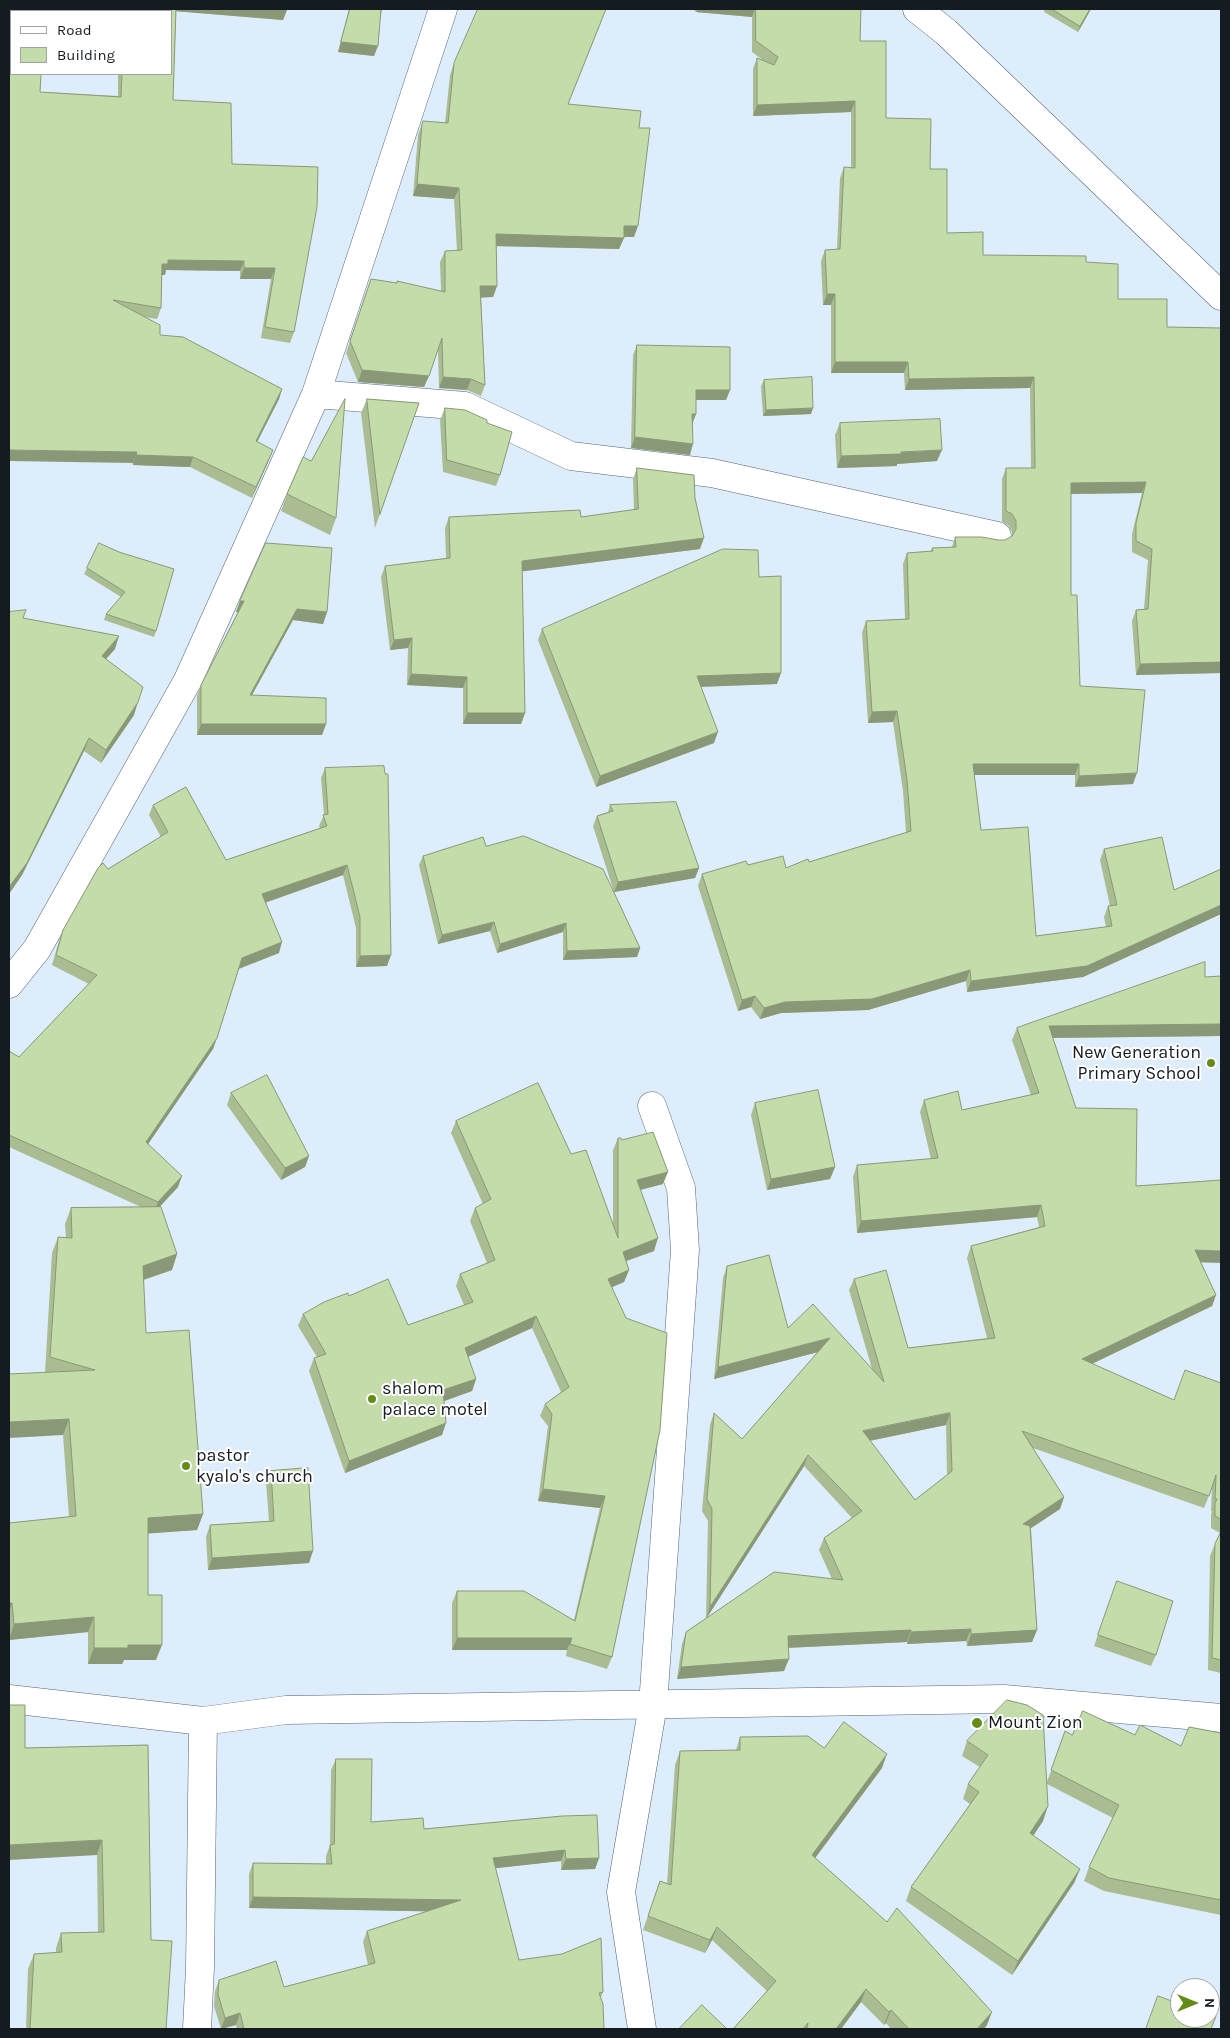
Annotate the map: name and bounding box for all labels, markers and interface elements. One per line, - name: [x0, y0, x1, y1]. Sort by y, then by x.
- legend: [10, 10, 172, 75]
- text: Road: [57, 21, 92, 39]
- text: Building: [57, 46, 115, 64]
- place label: New Generation Primary School: [1072, 1042, 1201, 1084]
- marker: New Generation Primary School: [1205, 1057, 1217, 1069]
- place label: shalom palace motel: [382, 1378, 488, 1420]
- marker: shalom palace motel: [366, 1393, 378, 1405]
- place label: pastor kyalo's church: [196, 1445, 313, 1488]
- marker: pastor kyalo's church: [180, 1460, 192, 1472]
- place label: Mount Zion: [988, 1712, 1083, 1734]
- marker: Mount Zion: [970, 1716, 984, 1730]
- north arrow: [1170, 1978, 1220, 2028]
- text: N: [1201, 1998, 1218, 2008]

